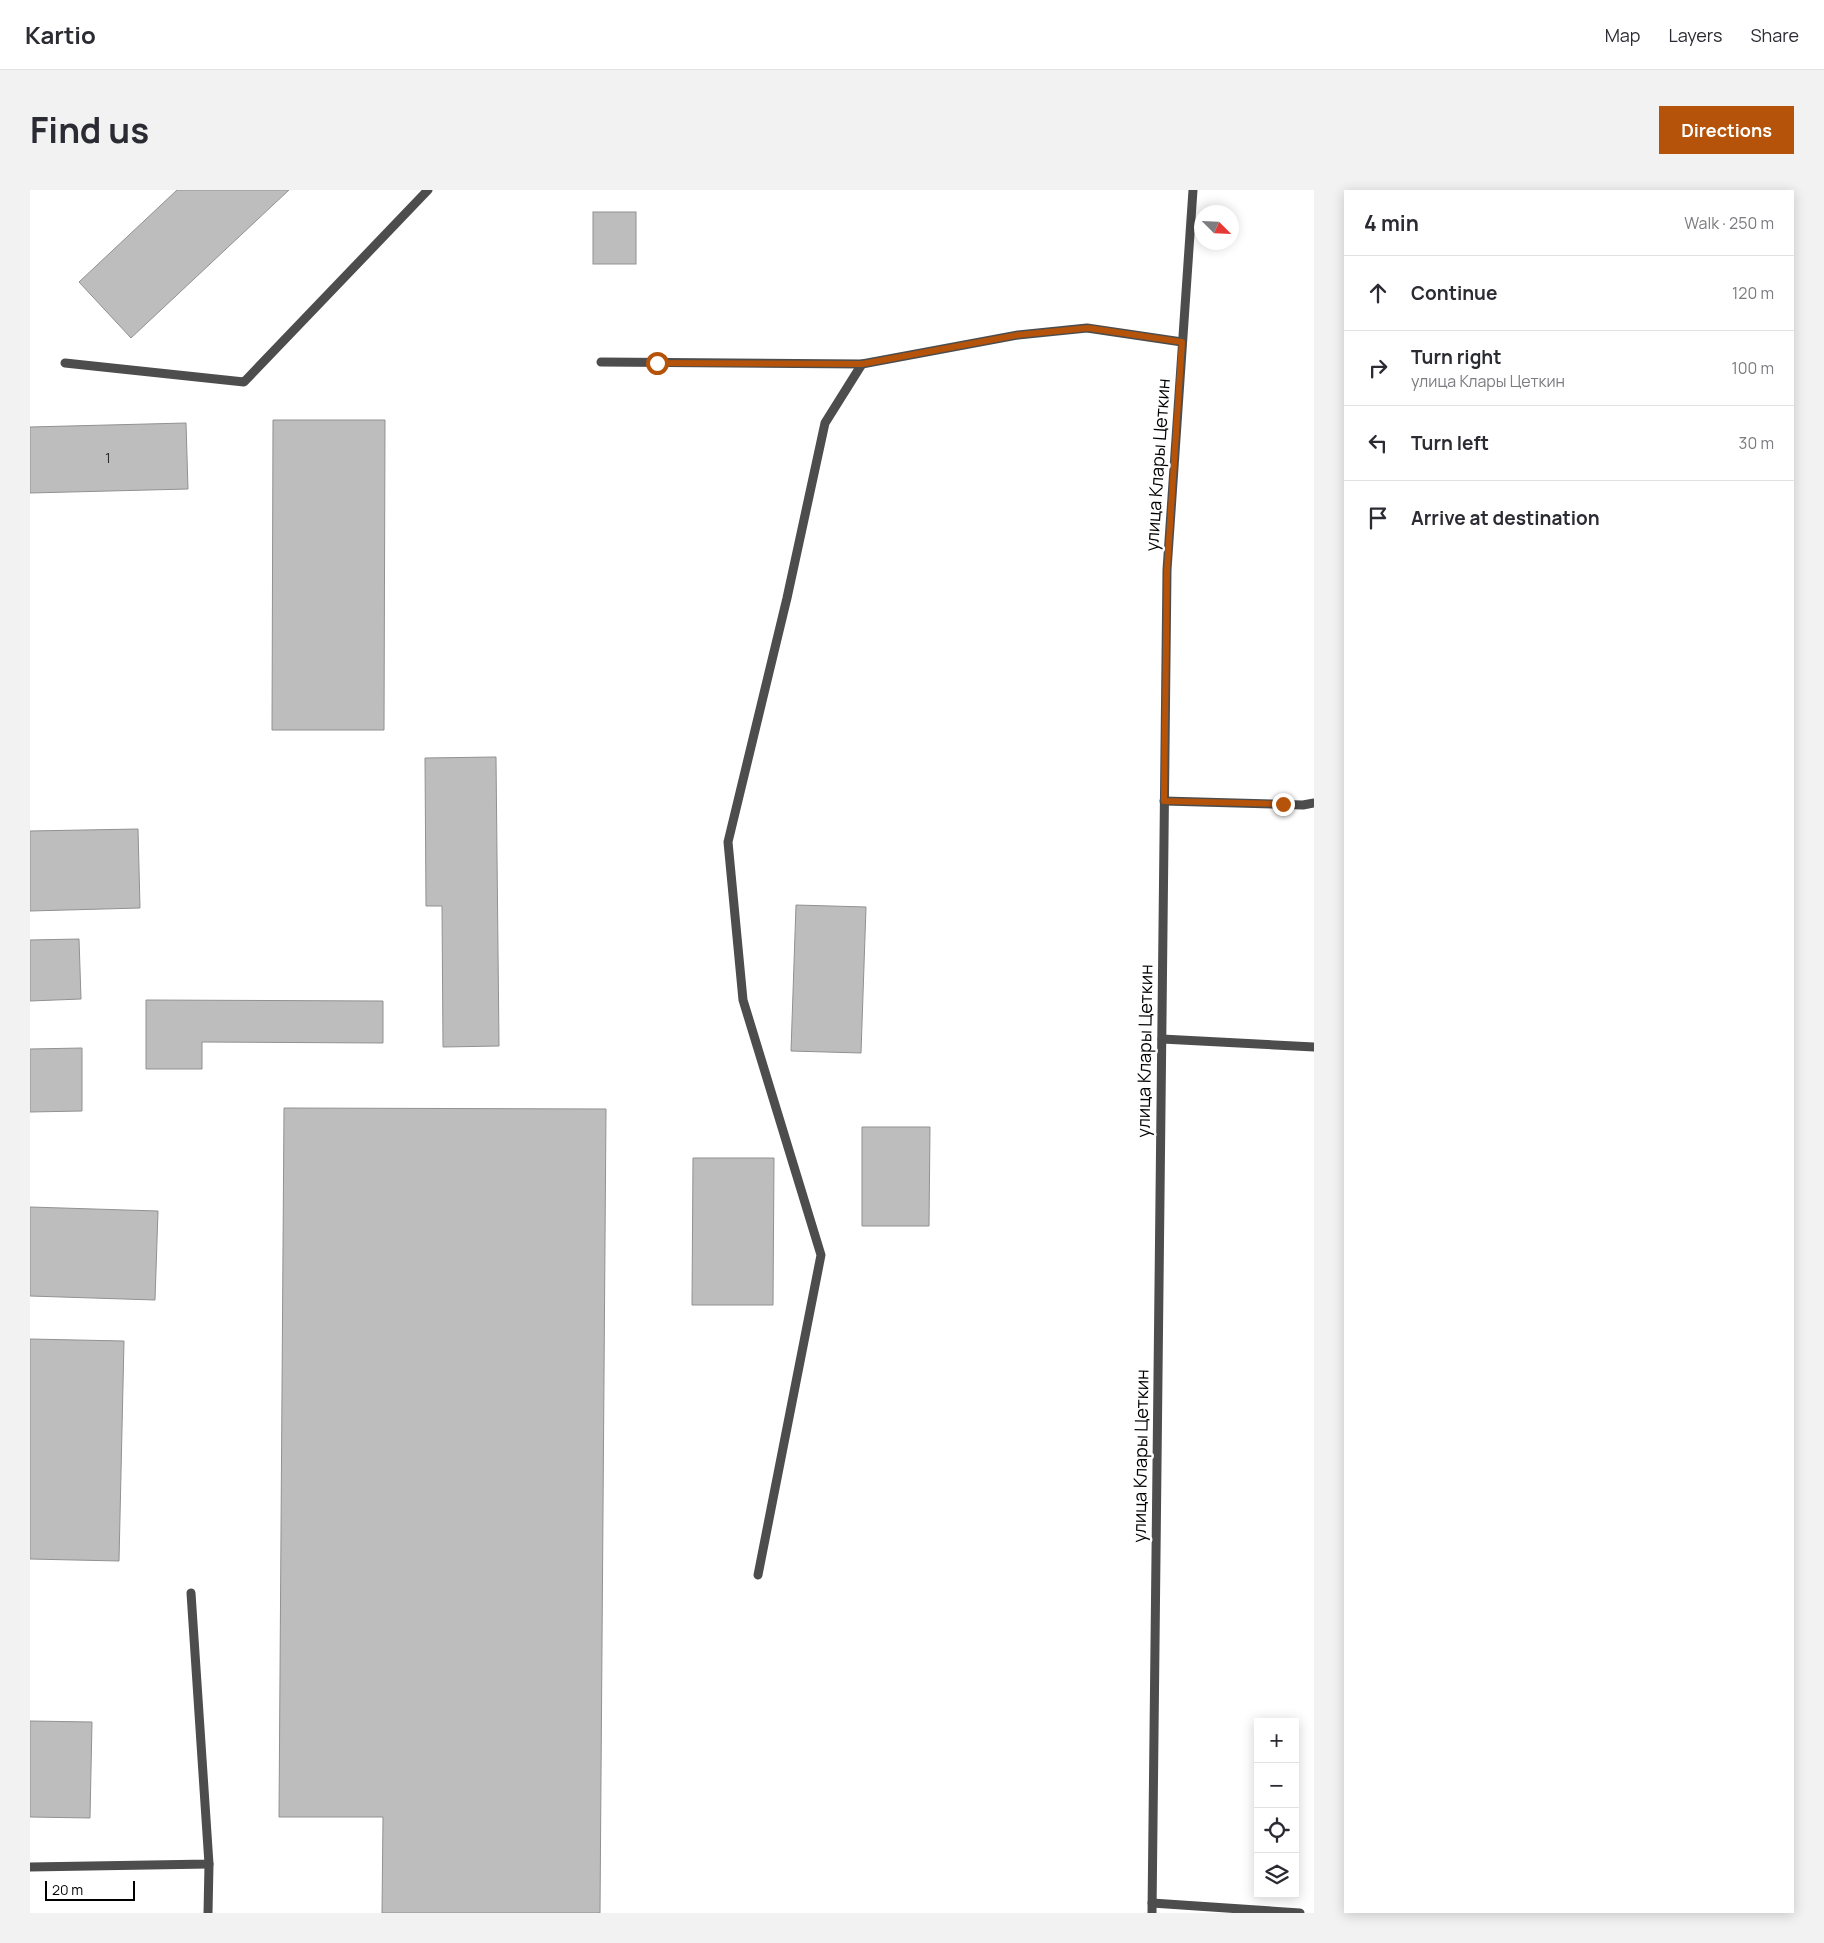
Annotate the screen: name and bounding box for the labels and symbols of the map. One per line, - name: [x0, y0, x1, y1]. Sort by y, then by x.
- north arrow: [1194, 205, 1239, 250]
- route start: [646, 352, 669, 375]
- street label: улица Клары Цеткин: [1139, 378, 1175, 552]
- house number: 1: [105, 447, 111, 468]
- route end: [1272, 793, 1295, 816]
- street label: улица Клары Цеткин: [1130, 964, 1158, 1138]
- street label: улица Клары Цеткин: [1126, 1369, 1154, 1543]
- scale bar: [45, 1878, 135, 1901]

